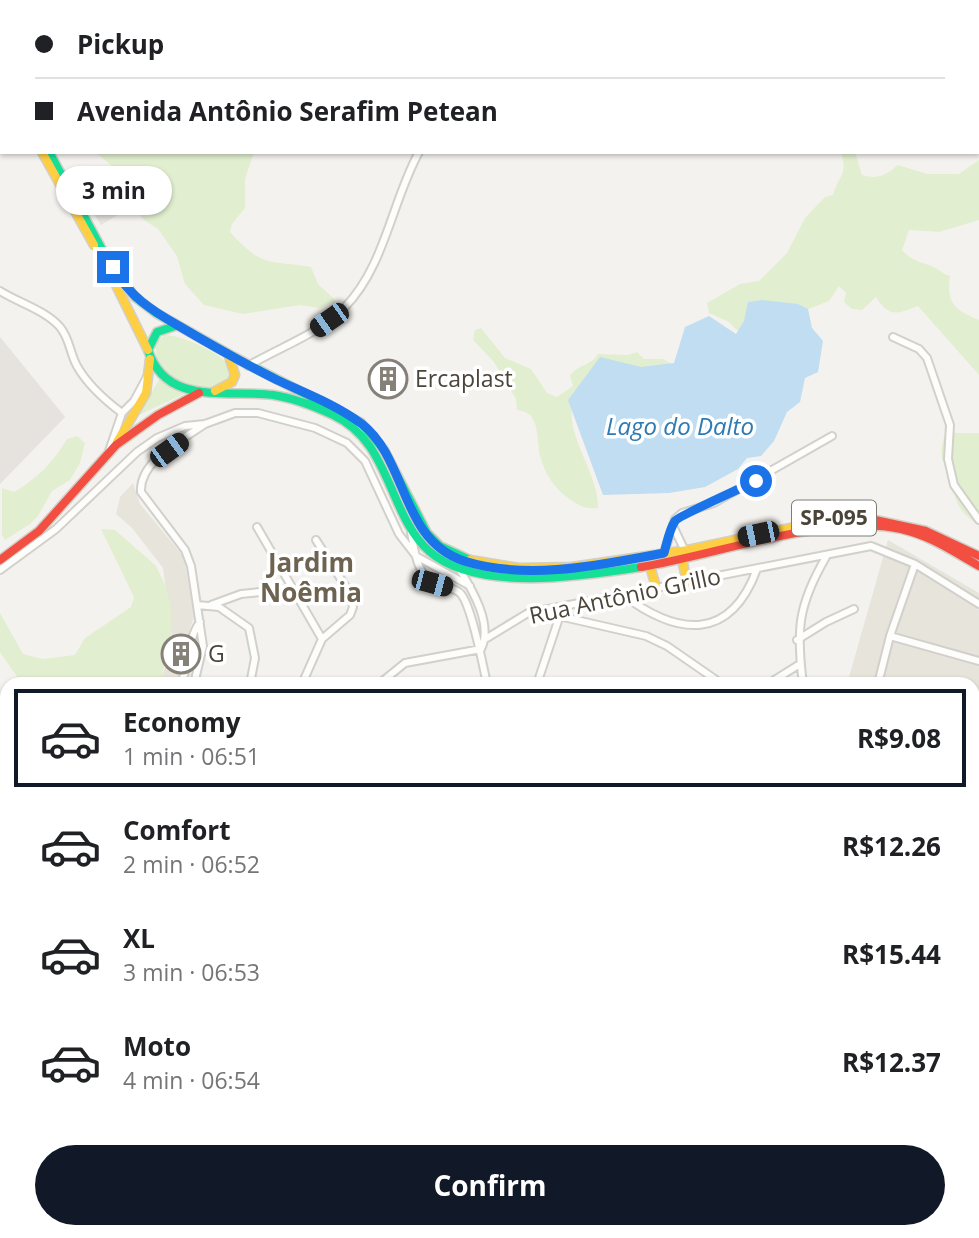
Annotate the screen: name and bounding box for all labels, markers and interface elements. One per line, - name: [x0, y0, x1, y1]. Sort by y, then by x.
- text: Pickup: [77, 26, 164, 62]
- text: Avenida Antônio Serafim Petean: [77, 93, 498, 129]
- callout: 3 min: [55, 166, 171, 215]
- text: 3 min: [82, 174, 146, 206]
- route end: [97, 251, 129, 283]
- car: [306, 299, 353, 341]
- building icon: Ercaplast: [367, 358, 409, 400]
- place label: Ercaplast: [415, 362, 513, 394]
- water label: Lago do Dalto: [606, 409, 754, 442]
- car: [146, 429, 193, 471]
- route start: [740, 465, 772, 497]
- road number: SP-095: [792, 500, 876, 536]
- car: [736, 519, 781, 549]
- district label: Jardim Noêmia: [260, 544, 362, 610]
- street label: Rua Antônio Grillo: [526, 559, 723, 631]
- car: [409, 567, 456, 599]
- building icon: G: [160, 633, 202, 675]
- place label: G: [208, 637, 225, 669]
- text: Economy: [123, 704, 241, 740]
- icon: car: [39, 707, 102, 770]
- text: R$9.08: [857, 720, 941, 756]
- text: 1 min · 06:51: [123, 740, 260, 772]
- text: Comfort: [123, 812, 230, 848]
- icon: car: [39, 815, 102, 878]
- text: R$12.26: [842, 828, 941, 864]
- text: 2 min · 06:52: [123, 848, 260, 880]
- text: XL: [123, 920, 155, 956]
- icon: car: [39, 923, 102, 986]
- text: R$15.44: [842, 936, 941, 972]
- text: 3 min · 06:53: [123, 956, 260, 988]
- text: Moto: [123, 1028, 191, 1064]
- icon: car: [39, 1031, 102, 1094]
- text: R$12.37: [842, 1044, 941, 1080]
- text: 4 min · 06:54: [123, 1064, 260, 1096]
- button: Confirm: [35, 1145, 945, 1225]

